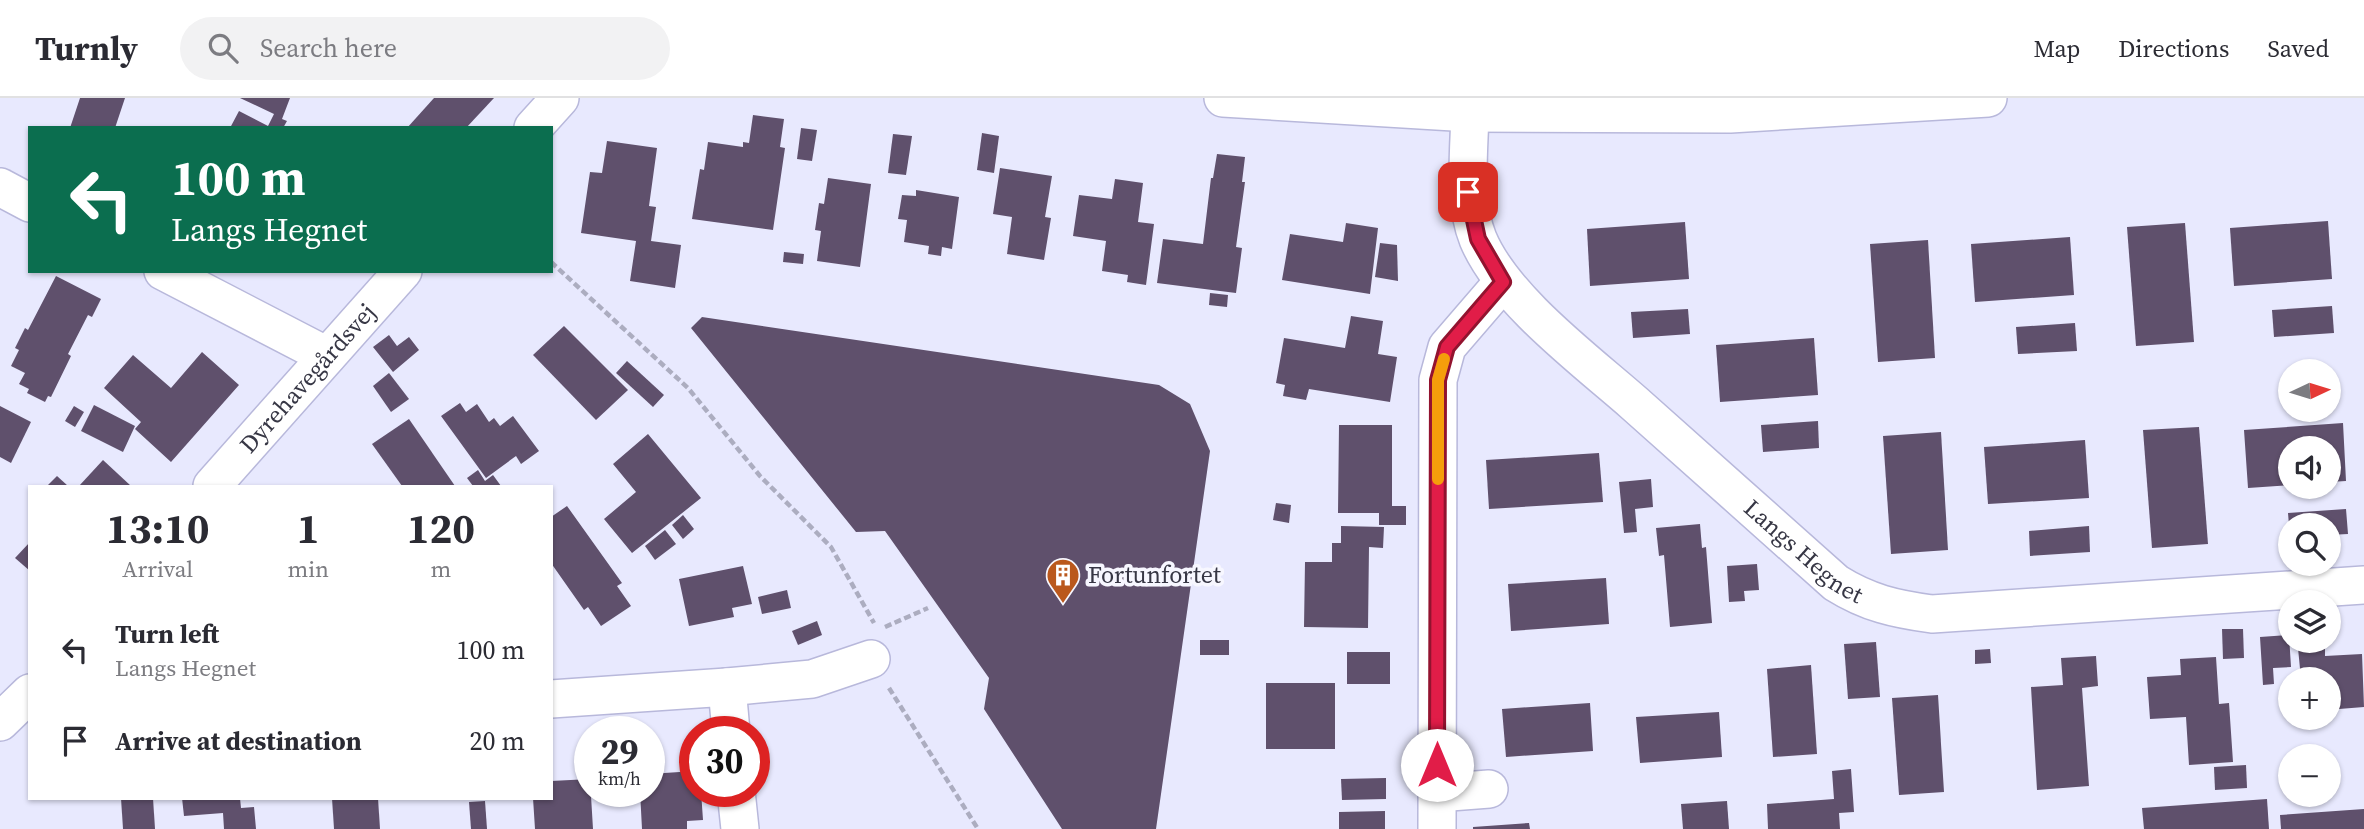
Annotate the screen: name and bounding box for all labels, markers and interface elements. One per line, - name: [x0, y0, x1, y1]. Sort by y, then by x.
- search box: [180, 17, 670, 80]
- text: Turnly: [35, 26, 138, 71]
- icon: search: [204, 29, 242, 67]
- text: Search here: [260, 30, 397, 66]
- text: Map: [2033, 32, 2080, 65]
- text: Directions: [2118, 32, 2229, 65]
- text: Saved: [2267, 32, 2329, 65]
- text: 100 m: [171, 144, 306, 211]
- icon: left: [56, 154, 147, 245]
- pin: [1438, 162, 1498, 222]
- icon: arrive: [1449, 173, 1487, 211]
- text: Langs Hegnet: [171, 208, 367, 252]
- street label: Dyrehavegårdsvej: [232, 296, 383, 460]
- north arrow: [2278, 359, 2342, 422]
- map controls: [2278, 359, 2341, 807]
- button: sound: [2278, 436, 2341, 499]
- street label: Langs Hegnet: [1737, 491, 1869, 611]
- text: 13:10: [106, 499, 210, 557]
- text: 1: [297, 499, 320, 557]
- text: 120: [407, 499, 475, 557]
- button: search: [2278, 513, 2341, 576]
- text: Arrival: [122, 553, 193, 585]
- text: min: [287, 553, 329, 585]
- text: m: [431, 553, 451, 585]
- building icon: Fortunfortet: [1044, 556, 1082, 605]
- place label: Fortunfortet: [1088, 558, 1221, 591]
- button: layers: [2278, 590, 2341, 653]
- text: Turn left: [115, 616, 219, 652]
- icon: left: [56, 631, 94, 669]
- text: 100 m: [457, 632, 525, 668]
- text: Langs Hegnet: [115, 652, 256, 684]
- button: +: [2278, 667, 2341, 730]
- speed limit sign: 30: [679, 716, 770, 807]
- icon: arrive: [56, 722, 94, 760]
- text: Arrive at destination: [115, 723, 362, 759]
- text: 20 m: [470, 723, 525, 759]
- text: 29: [601, 728, 638, 776]
- position arrow: [1400, 728, 1474, 802]
- button: −: [2278, 744, 2341, 807]
- text: km/h: [598, 766, 641, 791]

